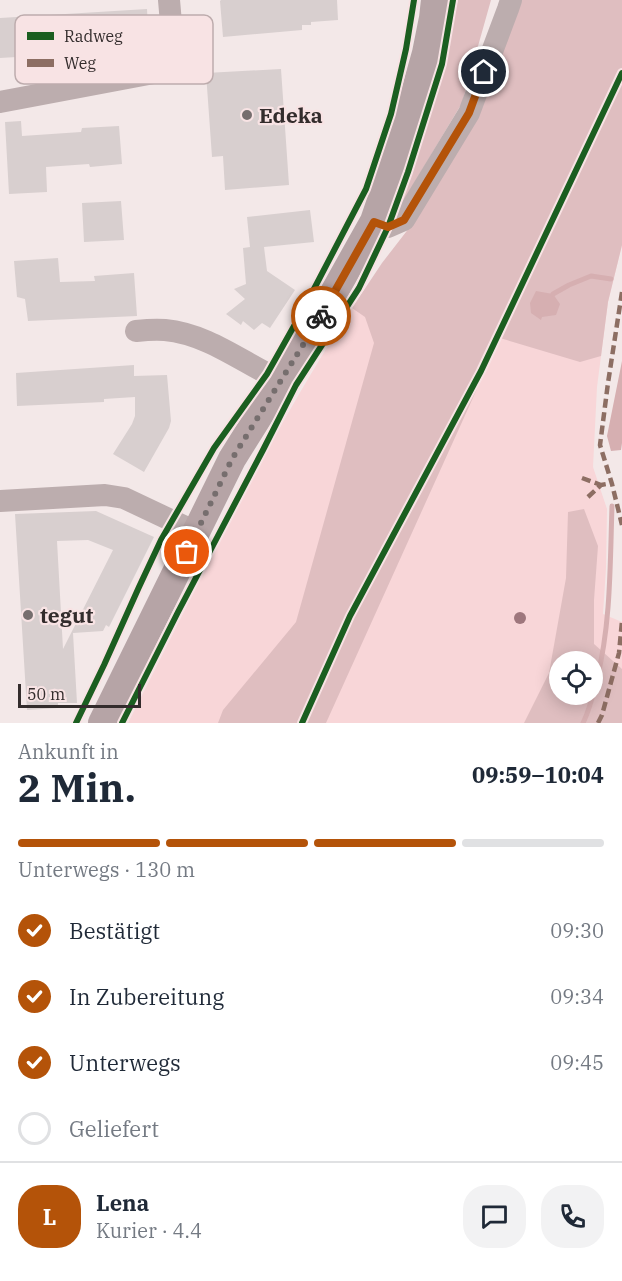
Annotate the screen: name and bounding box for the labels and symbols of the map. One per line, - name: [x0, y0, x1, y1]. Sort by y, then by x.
- legend: [15, 15, 213, 84]
- text: Radweg: [64, 26, 123, 46]
- pin: [458, 46, 509, 97]
- text: Weg: [64, 53, 96, 73]
- place label: Edeka: [259, 101, 323, 129]
- marker: Edeka: [240, 108, 254, 122]
- courier: [291, 286, 351, 346]
- pin: [161, 526, 212, 577]
- place label: tegut: [40, 601, 93, 629]
- marker: tegut: [21, 608, 35, 622]
- scale bar: [18, 681, 141, 708]

